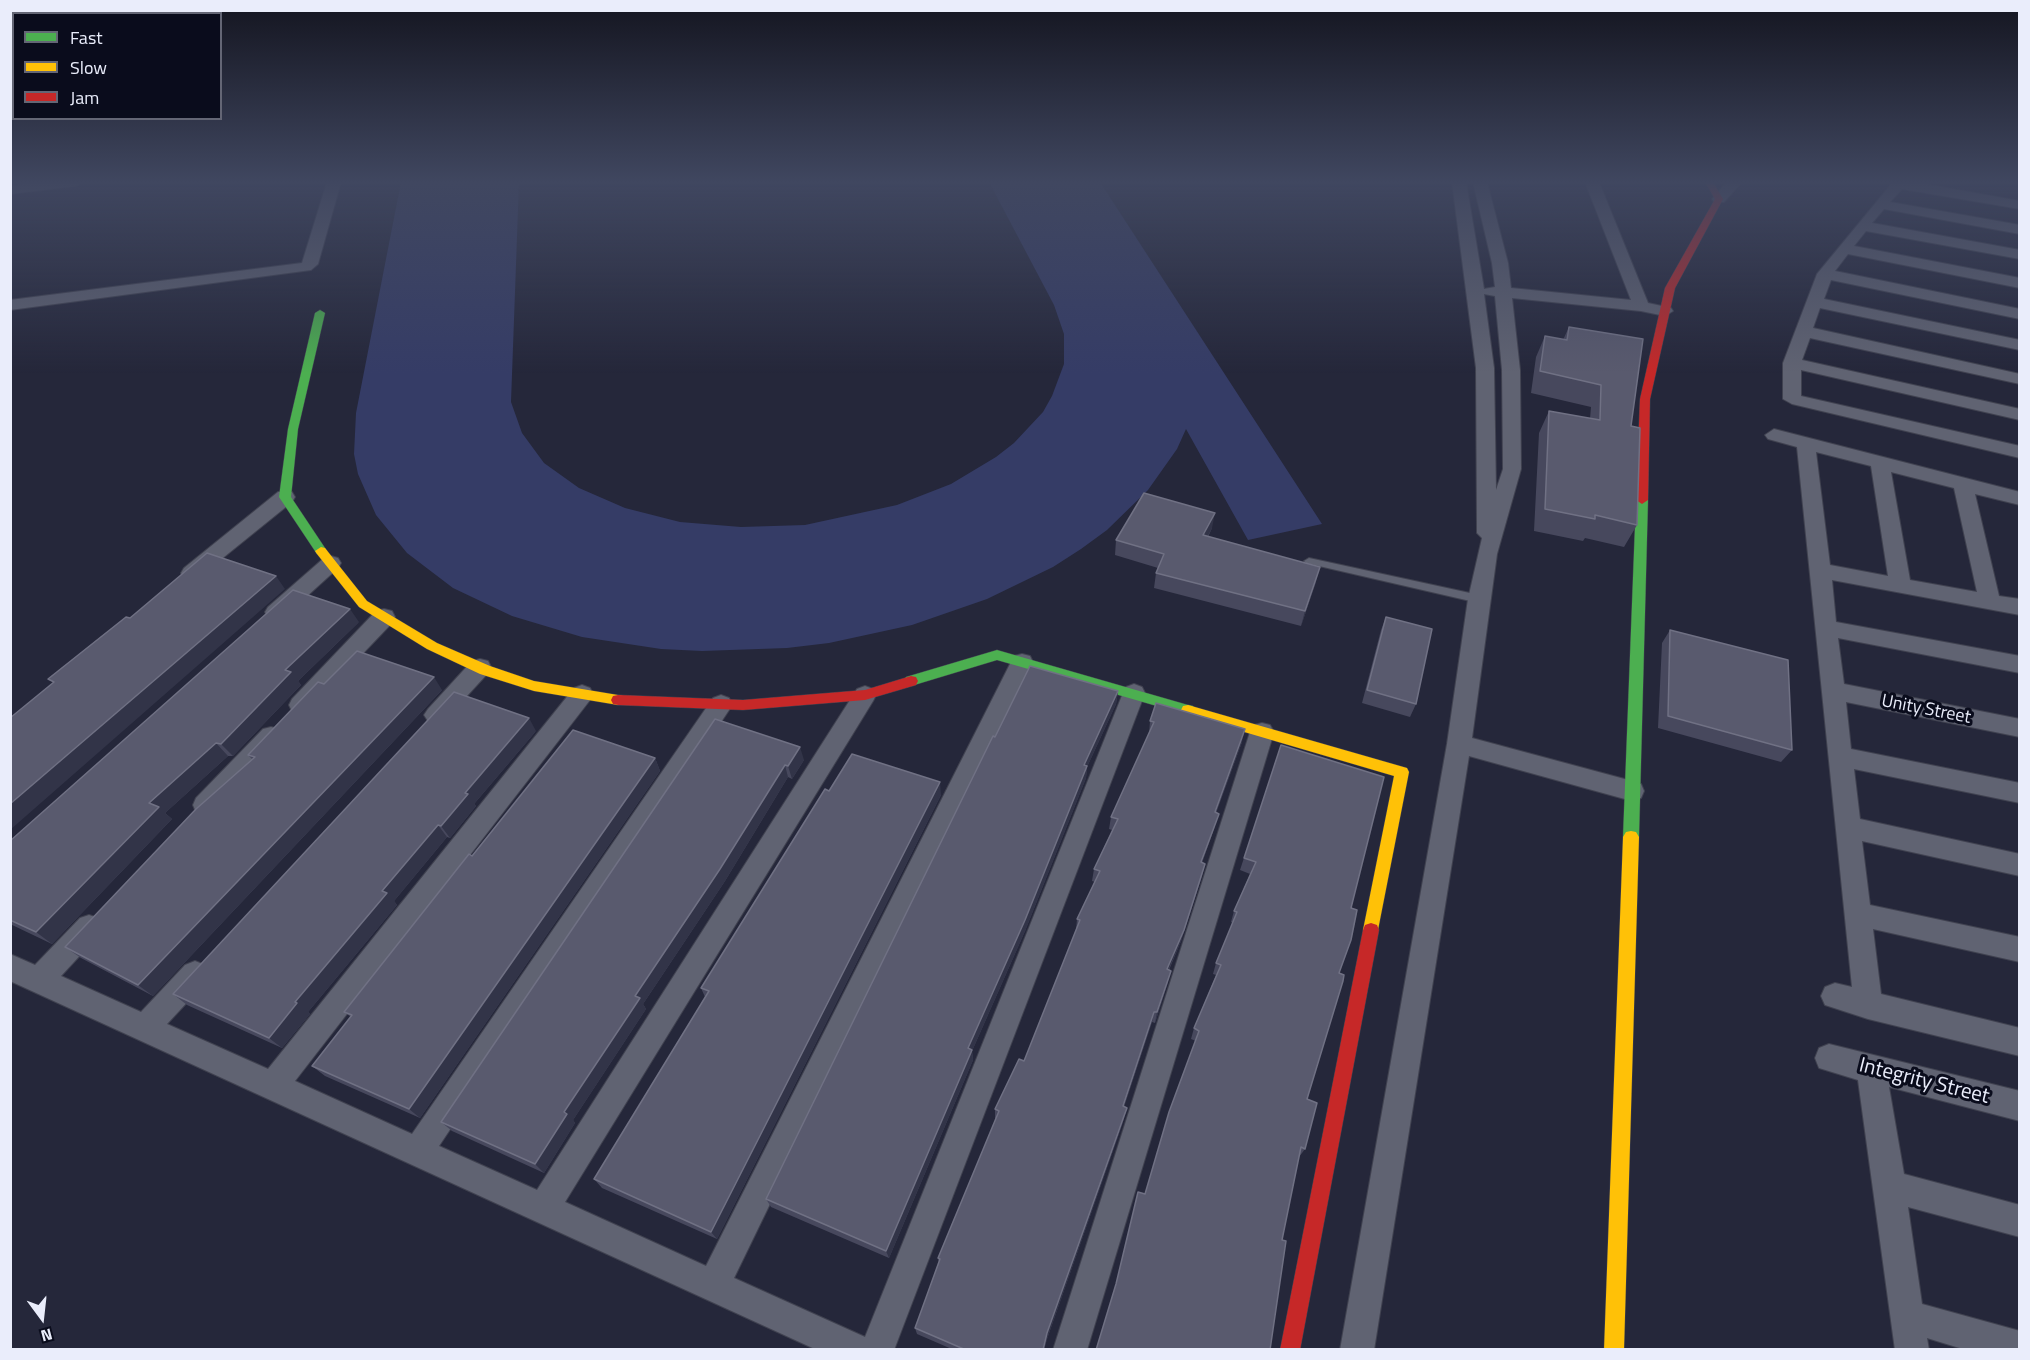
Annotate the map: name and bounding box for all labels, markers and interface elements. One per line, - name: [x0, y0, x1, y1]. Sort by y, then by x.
- legend: [12, 12, 222, 120]
- text: Fast: [70, 24, 103, 51]
- text: Slow: [70, 54, 107, 81]
- text: Jam: [70, 84, 99, 111]
- street label: Unity Street: [1879, 691, 1973, 729]
- street label: Integrity Street: [1856, 1054, 1992, 1110]
- north arrow: [12, 1288, 72, 1348]
- text: N: [38, 1322, 55, 1348]

